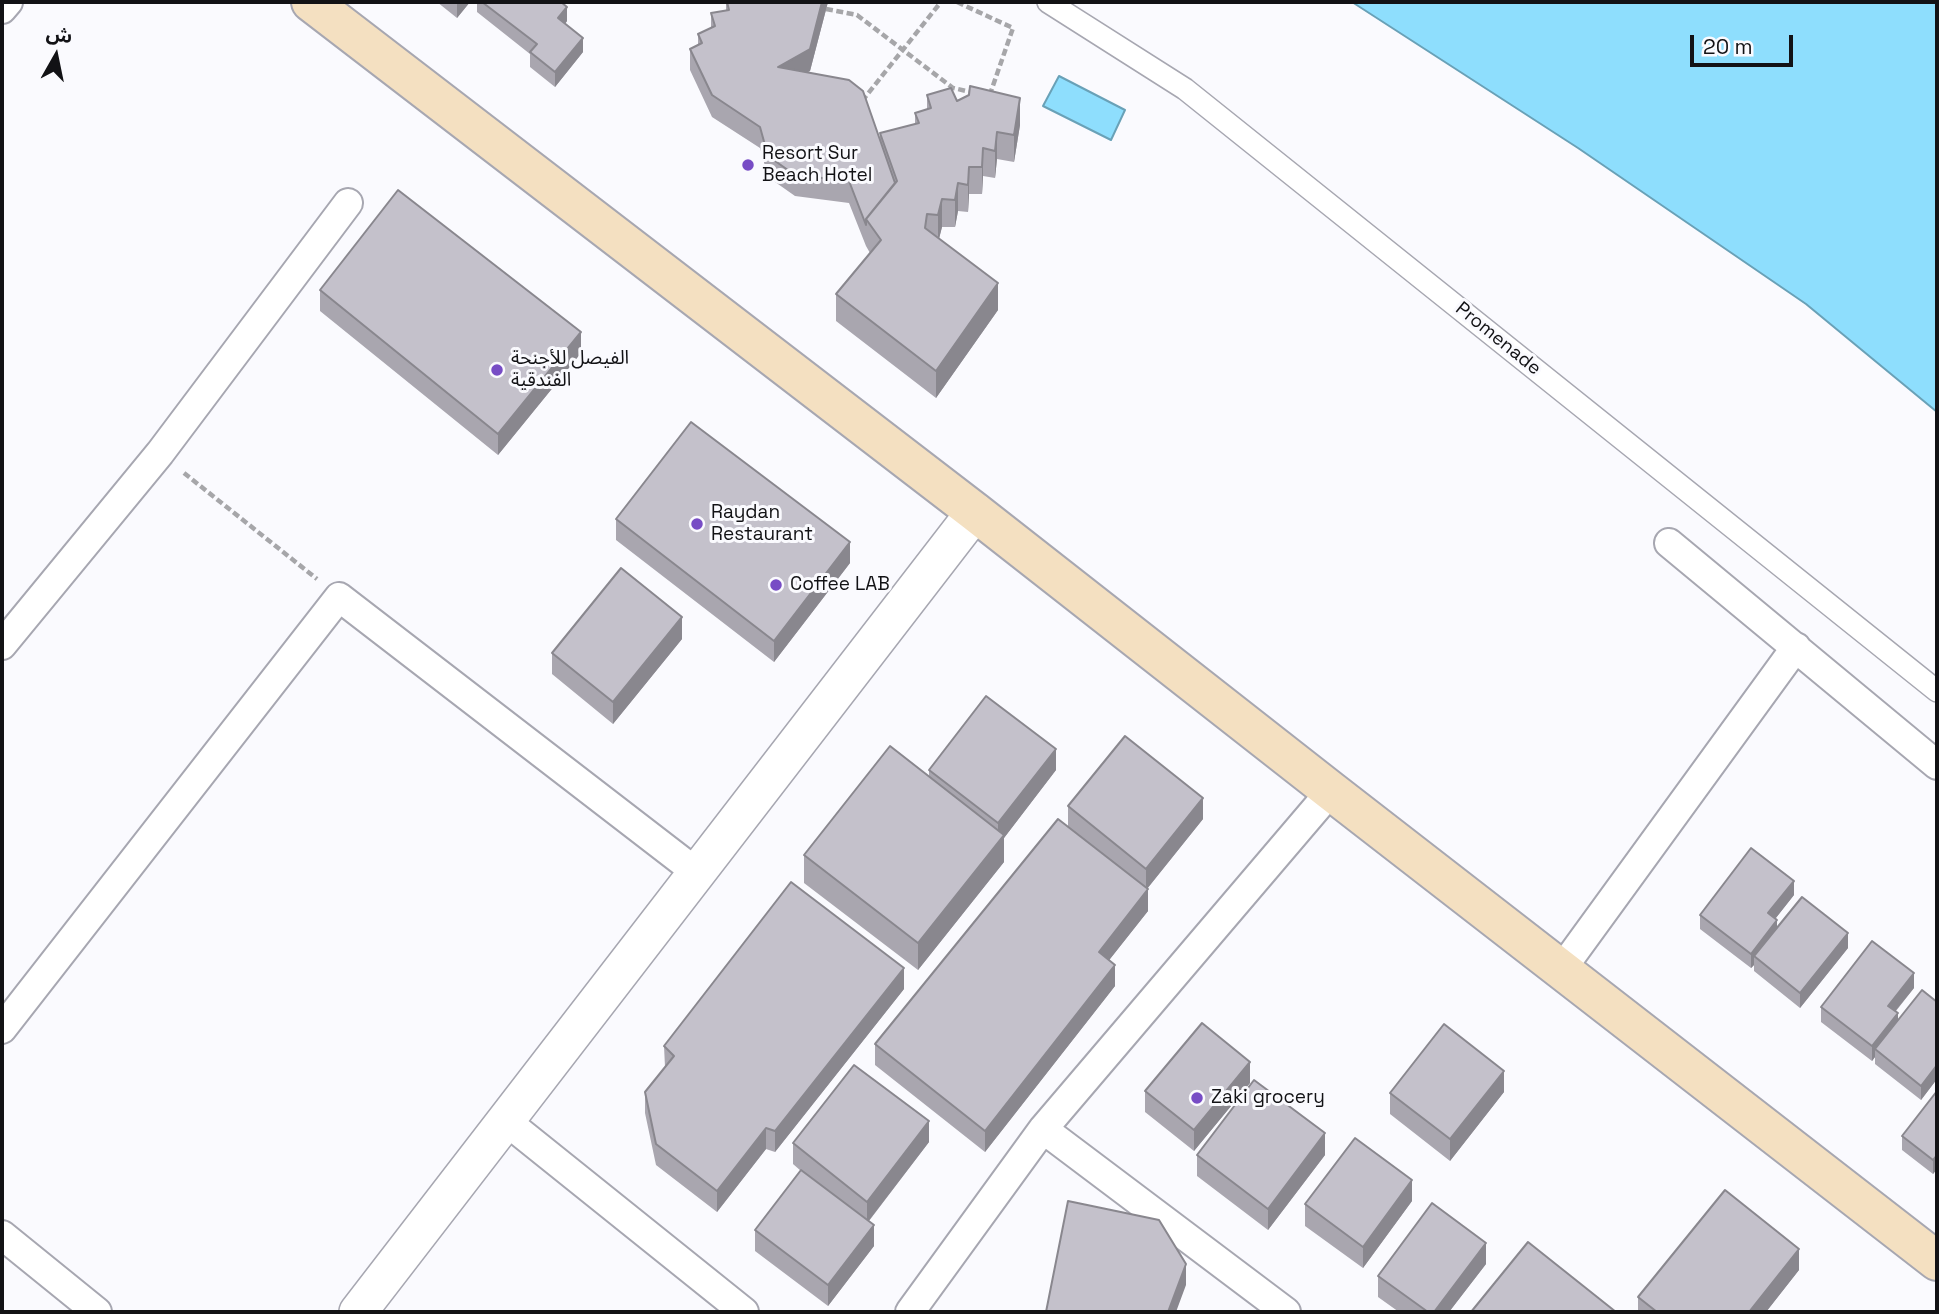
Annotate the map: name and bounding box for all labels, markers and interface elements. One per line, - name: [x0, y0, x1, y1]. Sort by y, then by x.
- text: ش: [45, 20, 74, 49]
- north arrow: [21, 21, 91, 91]
- scale bar: [1694, 21, 1797, 65]
- text: 20 m: [1703, 33, 1753, 60]
- place label: Resort Sur Beach Hotel: [762, 143, 873, 187]
- marker: Resort Sur Beach Hotel: [740, 157, 756, 173]
- street label: Promenade: [1451, 298, 1545, 380]
- place label: الفيصل للأجنحة الفندقية: [511, 348, 629, 392]
- marker: الفيصل للأجنحة الفندقية: [489, 362, 505, 378]
- place label: Raydan Restaurant: [711, 502, 813, 546]
- marker: Raydan Restaurant: [689, 516, 705, 532]
- place label: Coffee LAB: [790, 574, 890, 596]
- marker: Coffee LAB: [768, 577, 784, 593]
- place label: Zaki grocery: [1211, 1087, 1325, 1109]
- marker: Zaki grocery: [1189, 1090, 1205, 1106]

